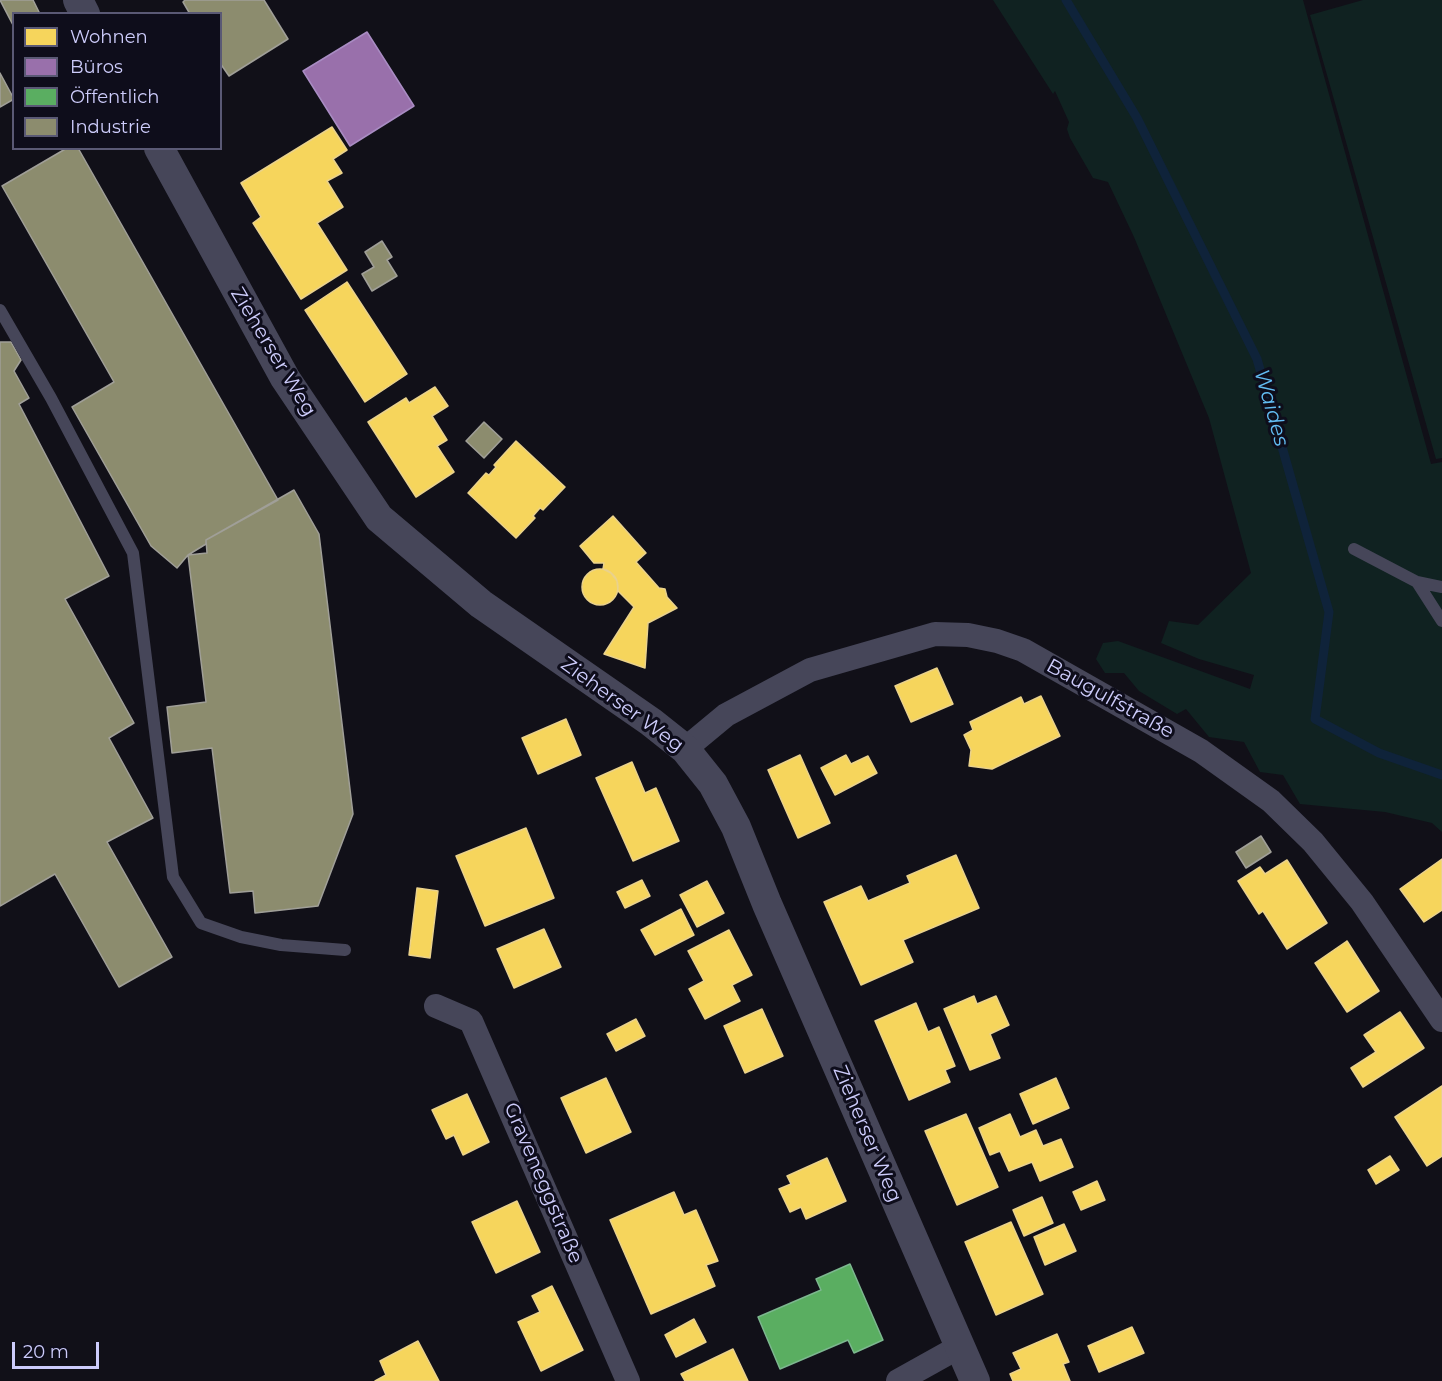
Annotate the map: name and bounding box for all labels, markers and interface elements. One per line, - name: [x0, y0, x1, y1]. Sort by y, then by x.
- legend: [12, 12, 222, 150]
- text: Wohnen: [70, 26, 148, 48]
- text: Büros: [70, 56, 123, 78]
- text: Öffentlich: [70, 86, 159, 108]
- text: Industrie: [70, 116, 151, 138]
- street label: Zieherser Weg: [225, 283, 321, 421]
- water label: Waides: [1248, 367, 1294, 449]
- street label: Zieherser Weg: [556, 652, 688, 758]
- street label: Baugulfstraße: [1042, 654, 1178, 744]
- street label: Zieherser Weg: [827, 1062, 907, 1206]
- street label: Graveneggstraße: [498, 1099, 588, 1267]
- scale bar: [15, 1330, 102, 1368]
- text: 20 m: [23, 1341, 69, 1363]

